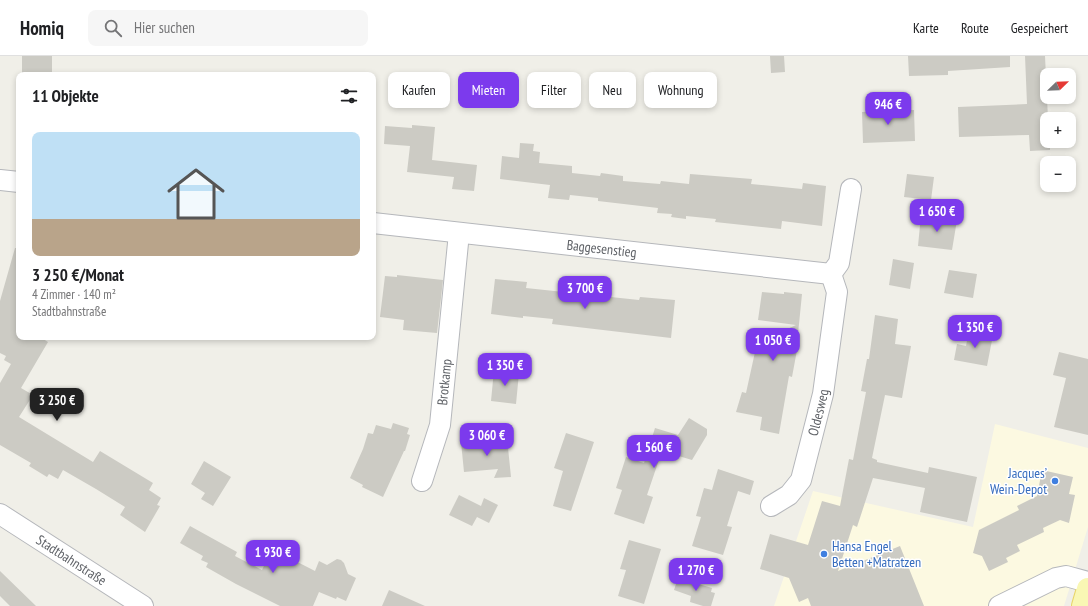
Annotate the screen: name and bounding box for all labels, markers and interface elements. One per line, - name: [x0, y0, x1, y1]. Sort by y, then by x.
- search box: [88, 10, 368, 46]
- text: Homiq: [20, 16, 64, 40]
- icon: search: [102, 17, 124, 39]
- text: Hier suchen: [134, 18, 195, 37]
- text: Karte: [913, 19, 939, 37]
- text: Route: [961, 19, 989, 37]
- text: Gespeichert: [1011, 19, 1068, 37]
- north arrow: [1040, 68, 1076, 104]
- map controls: [1040, 68, 1076, 192]
- chip: Kaufen: [388, 72, 450, 108]
- chip: Mieten: [458, 72, 519, 108]
- chip: Filter: [527, 72, 581, 108]
- chip: Neu: [589, 72, 636, 108]
- chip: Wohnung: [644, 72, 717, 108]
- text: 11 Objekte: [32, 85, 99, 107]
- icon: filters: [338, 85, 360, 107]
- pin: 946 €: [860, 92, 916, 126]
- text: 946 €: [874, 96, 902, 113]
- button: +: [1040, 112, 1076, 148]
- button: −: [1040, 156, 1076, 192]
- icon: home: [160, 158, 232, 230]
- pin: 1 650 €: [900, 199, 974, 233]
- text: 1 650 €: [919, 203, 955, 220]
- street label: Baggesenstieg: [566, 236, 637, 261]
- text: 3 250 €/Monat: [32, 264, 124, 286]
- pin: 3 700 €: [548, 276, 622, 310]
- text: 3 700 €: [567, 280, 603, 297]
- text: 4 Zimmer · 140 m²: [32, 286, 116, 303]
- text: Stadtbahnstraße: [32, 303, 106, 320]
- pin: 1 350 €: [938, 315, 1012, 349]
- text: 1 350 €: [957, 319, 993, 336]
- pin: 1 050 €: [736, 328, 810, 362]
- text: 1 050 €: [755, 332, 791, 349]
- pin: 1 350 €: [468, 353, 542, 387]
- text: 1 350 €: [487, 357, 523, 374]
- street label: Brotkamp: [433, 358, 456, 406]
- pin: 3 250 €: [20, 388, 94, 422]
- street label: Oldesweg: [804, 388, 833, 438]
- text: 3 250 €: [39, 392, 75, 409]
- pin: 3 060 €: [450, 423, 524, 457]
- text: 3 060 €: [469, 427, 505, 444]
- pin: 1 560 €: [617, 435, 691, 469]
- text: 1 560 €: [636, 439, 672, 456]
- place label: Jacques’ Wein-Depot: [990, 464, 1047, 498]
- marker: Jacques’ Wein-Depot: [1050, 476, 1060, 486]
- street label: Stadtbahnstraße: [33, 531, 110, 589]
- place label: Hansa Engel Betten +Matratzen: [832, 537, 921, 571]
- pin: 1 930 €: [236, 540, 310, 574]
- text: 1 930 €: [255, 544, 291, 561]
- marker: Hansa Engel Betten +Matratzen: [819, 549, 829, 559]
- pin: 1 270 €: [659, 558, 733, 592]
- text: 1 270 €: [678, 562, 714, 579]

